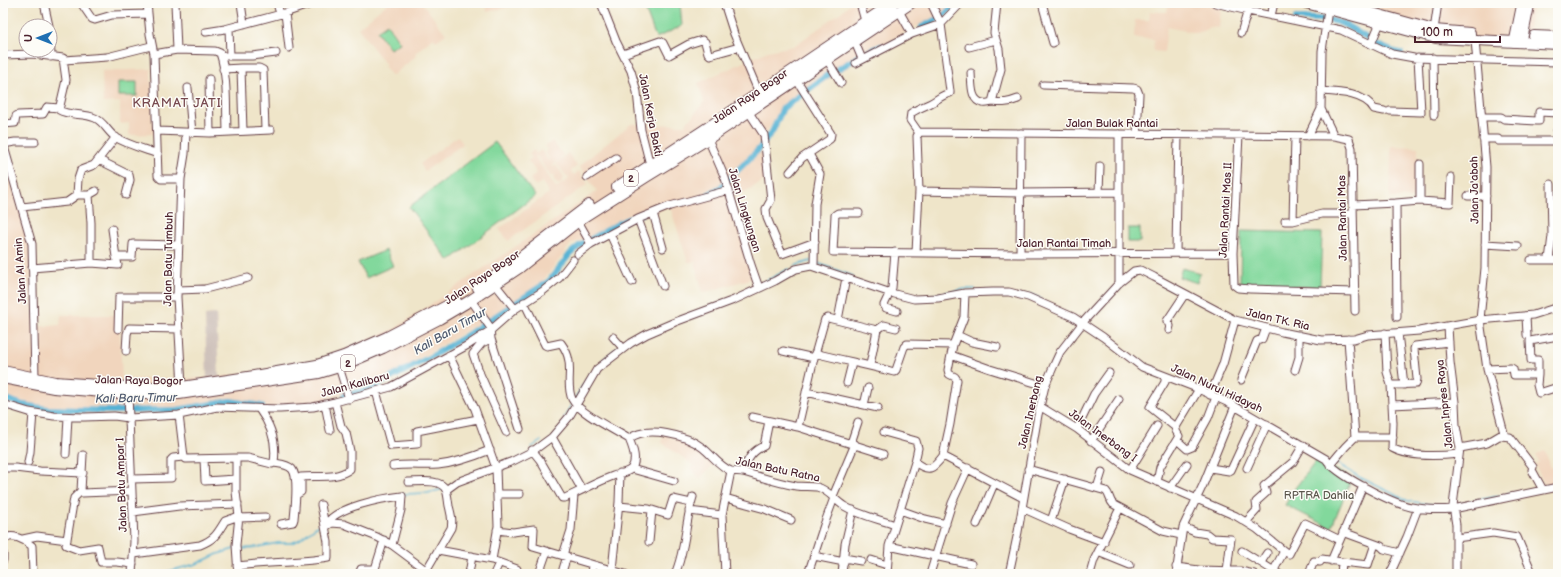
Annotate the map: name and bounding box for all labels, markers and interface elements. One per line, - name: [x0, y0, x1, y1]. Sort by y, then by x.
- north arrow: [18, 18, 58, 58]
- scale bar: [1415, 18, 1500, 44]
- text: 100 m: [1421, 25, 1453, 40]
- text: U: [22, 34, 35, 42]
- street label: Jalan Raya Bogor: [710, 66, 791, 126]
- street label: Jalan Kerja Bakti: [636, 73, 665, 158]
- district label: KRAMAT JATI: [132, 95, 222, 111]
- street label: Jalan Bulak Rantai: [1066, 117, 1158, 130]
- street label: Jalan Ja'abah: [1467, 156, 1482, 224]
- street label: Jalan Rantai Mas II: [1217, 161, 1235, 258]
- street label: Jalan Lingkungan: [726, 166, 764, 254]
- road number: 2: [624, 170, 638, 186]
- street label: Jalan Rantai Mas: [1335, 174, 1350, 261]
- street label: Jalan Batu Tumbuh: [161, 212, 176, 307]
- street label: Jalan Al Amin: [12, 237, 29, 304]
- street label: Jalan Rantai Timah: [1017, 237, 1111, 250]
- street label: Jalan Raya Bogor: [442, 247, 523, 307]
- water label: Kali Baru Timur: [411, 304, 491, 358]
- street label: Jalan TK. Ria: [1245, 306, 1311, 333]
- road number: 2: [341, 355, 355, 371]
- street label: Jalan Inpres Raya: [1433, 359, 1456, 449]
- street label: Jalan Nurul Hidayah: [1169, 362, 1265, 415]
- street label: Jalan Kalibaru: [320, 369, 391, 400]
- street label: Jalan Raya Bogor: [95, 373, 184, 388]
- street label: Jalan Inerbang: [1016, 374, 1045, 450]
- water label: Kali Baru Timur: [95, 390, 179, 407]
- street label: Jalan Inerbang I: [1066, 406, 1140, 465]
- street label: Jalan Batu Ampar I: [113, 437, 130, 532]
- street label: Jalan Batu Ratna: [735, 454, 821, 485]
- park label: RPTRA Dahlia: [1284, 489, 1354, 502]

